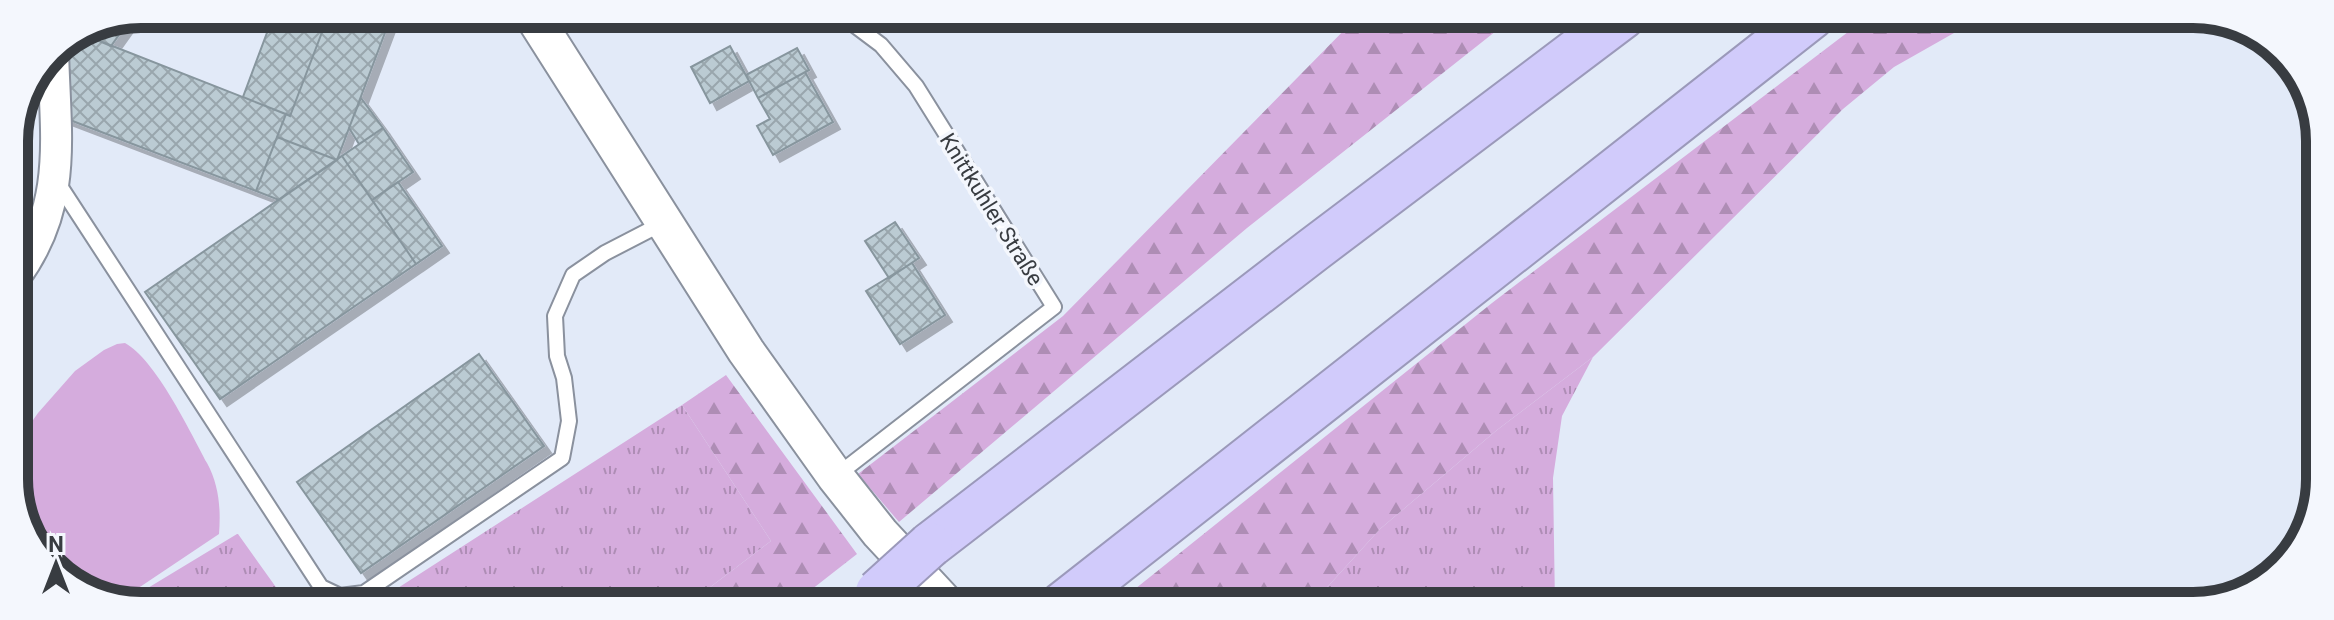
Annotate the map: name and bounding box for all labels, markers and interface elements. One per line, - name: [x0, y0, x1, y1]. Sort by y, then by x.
- street label: Knittkuhler Straße: [935, 129, 1048, 290]
- north arrow: [16, 524, 96, 604]
- text: N: [48, 532, 64, 557]

